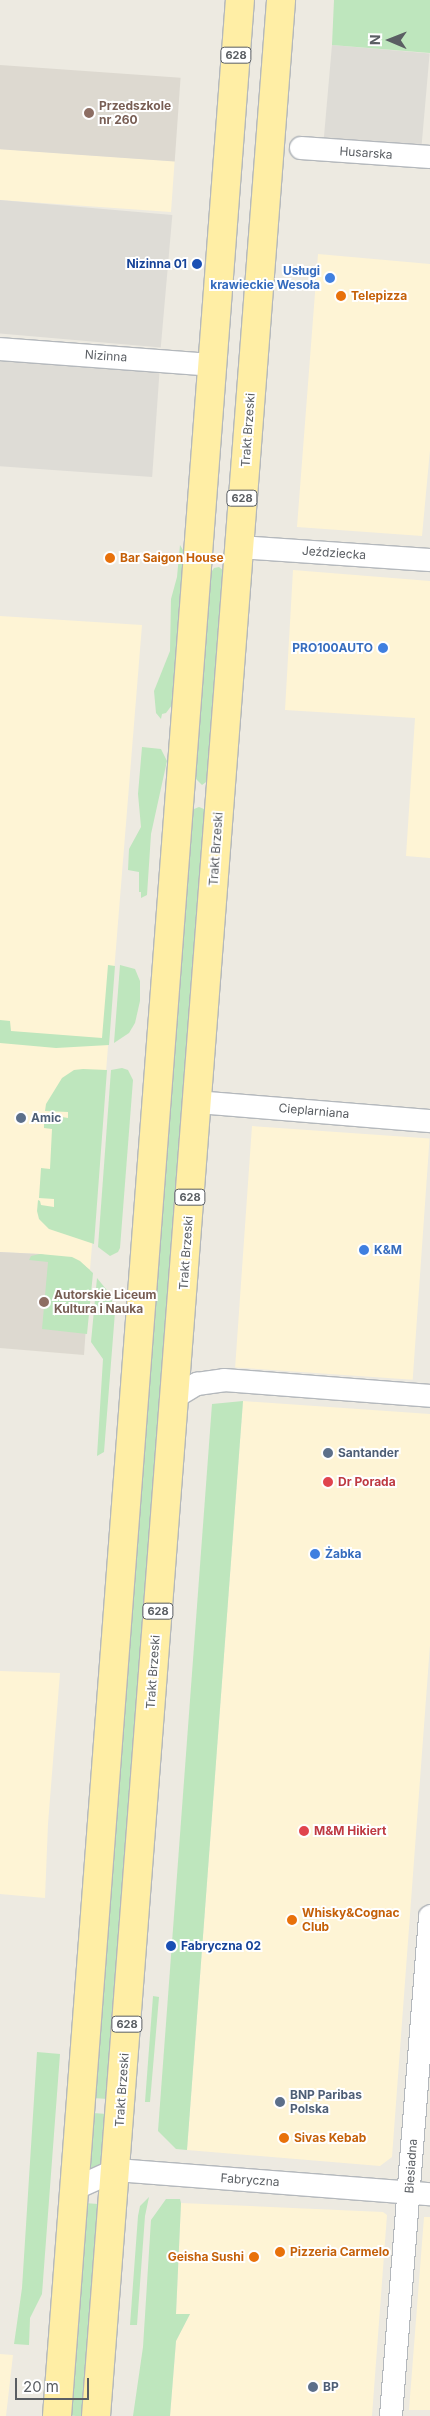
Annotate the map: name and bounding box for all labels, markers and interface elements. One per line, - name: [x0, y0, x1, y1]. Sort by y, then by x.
- north arrow: [365, 15, 415, 65]
- text: N: [366, 34, 383, 45]
- road number: 628: [220, 46, 252, 64]
- place label: Przedszkole nr 260: [99, 99, 171, 127]
- marker: Przedszkole nr 260: [83, 107, 95, 119]
- street label: Husarska: [339, 144, 393, 162]
- place label: Nizinna 01: [126, 257, 187, 271]
- marker: Nizinna 01: [191, 258, 203, 270]
- place label: Usługi krawieckie Wesoła: [210, 264, 320, 292]
- marker: Usługi krawieckie Wesoła: [324, 272, 336, 284]
- place label: Telepizza: [351, 289, 407, 303]
- marker: Telepizza: [335, 290, 347, 302]
- street label: Nizinna: [84, 347, 128, 365]
- street label: Trakt Brzeski: [238, 393, 258, 467]
- road number: 628: [226, 489, 258, 506]
- street label: Jeździecka: [301, 544, 367, 562]
- place label: Bar Saigon House: [120, 551, 224, 565]
- marker: Bar Saigon House: [104, 552, 116, 564]
- place label: PRO100AUTO: [292, 641, 373, 655]
- marker: PRO100AUTO: [377, 642, 389, 654]
- street label: Trakt Brzeski: [206, 812, 226, 886]
- street label: Cieplarniana: [278, 1101, 350, 1121]
- place label: Amic: [31, 1111, 61, 1125]
- marker: Amic: [15, 1112, 27, 1124]
- road number: 628: [174, 1188, 206, 1206]
- street label: Trakt Brzeski: [176, 1216, 196, 1290]
- place label: K&M: [374, 1243, 402, 1257]
- marker: K&M: [358, 1244, 370, 1256]
- place label: Autorskie Liceum Kultura i Nauka: [54, 1288, 157, 1316]
- marker: Autorskie Liceum Kultura i Nauka: [38, 1296, 50, 1308]
- place label: Santander: [338, 1446, 399, 1460]
- marker: Santander: [322, 1447, 334, 1459]
- place label: Dr Porada: [338, 1475, 396, 1489]
- marker: Dr Porada: [322, 1476, 334, 1488]
- place label: Żabka: [325, 1547, 361, 1561]
- marker: Żabka: [309, 1548, 321, 1560]
- road number: 628: [142, 1602, 174, 1620]
- street label: Trakt Brzeski: [143, 1635, 163, 1709]
- place label: M&M Hikiert: [314, 1824, 386, 1838]
- marker: M&M Hikiert: [298, 1825, 310, 1837]
- place label: Whisky&Cognac Club: [302, 1906, 400, 1934]
- marker: Whisky&Cognac Club: [286, 1914, 298, 1926]
- place label: Fabryczna 02: [181, 1939, 261, 1953]
- marker: Fabryczna 02: [165, 1940, 177, 1952]
- road number: 628: [111, 2016, 143, 2032]
- street label: Trakt Brzeski: [112, 2053, 132, 2127]
- place label: BNP Paribas Polska: [290, 2088, 362, 2116]
- marker: BNP Paribas Polska: [274, 2096, 286, 2108]
- place label: Sivas Kebab: [294, 2131, 366, 2145]
- marker: Sivas Kebab: [278, 2132, 290, 2144]
- street label: Biesiadna: [402, 2138, 420, 2194]
- street label: Fabryczna: [220, 2171, 280, 2189]
- place label: Pizzeria Carmelo: [290, 2245, 389, 2259]
- marker: Pizzeria Carmelo: [274, 2246, 286, 2258]
- place label: Geisha Sushi: [168, 2250, 244, 2264]
- marker: Geisha Sushi: [248, 2251, 260, 2263]
- scale bar: [18, 2368, 91, 2400]
- text: 20 m: [23, 2377, 59, 2396]
- place label: BP: [323, 2380, 339, 2394]
- marker: BP: [307, 2381, 319, 2393]

